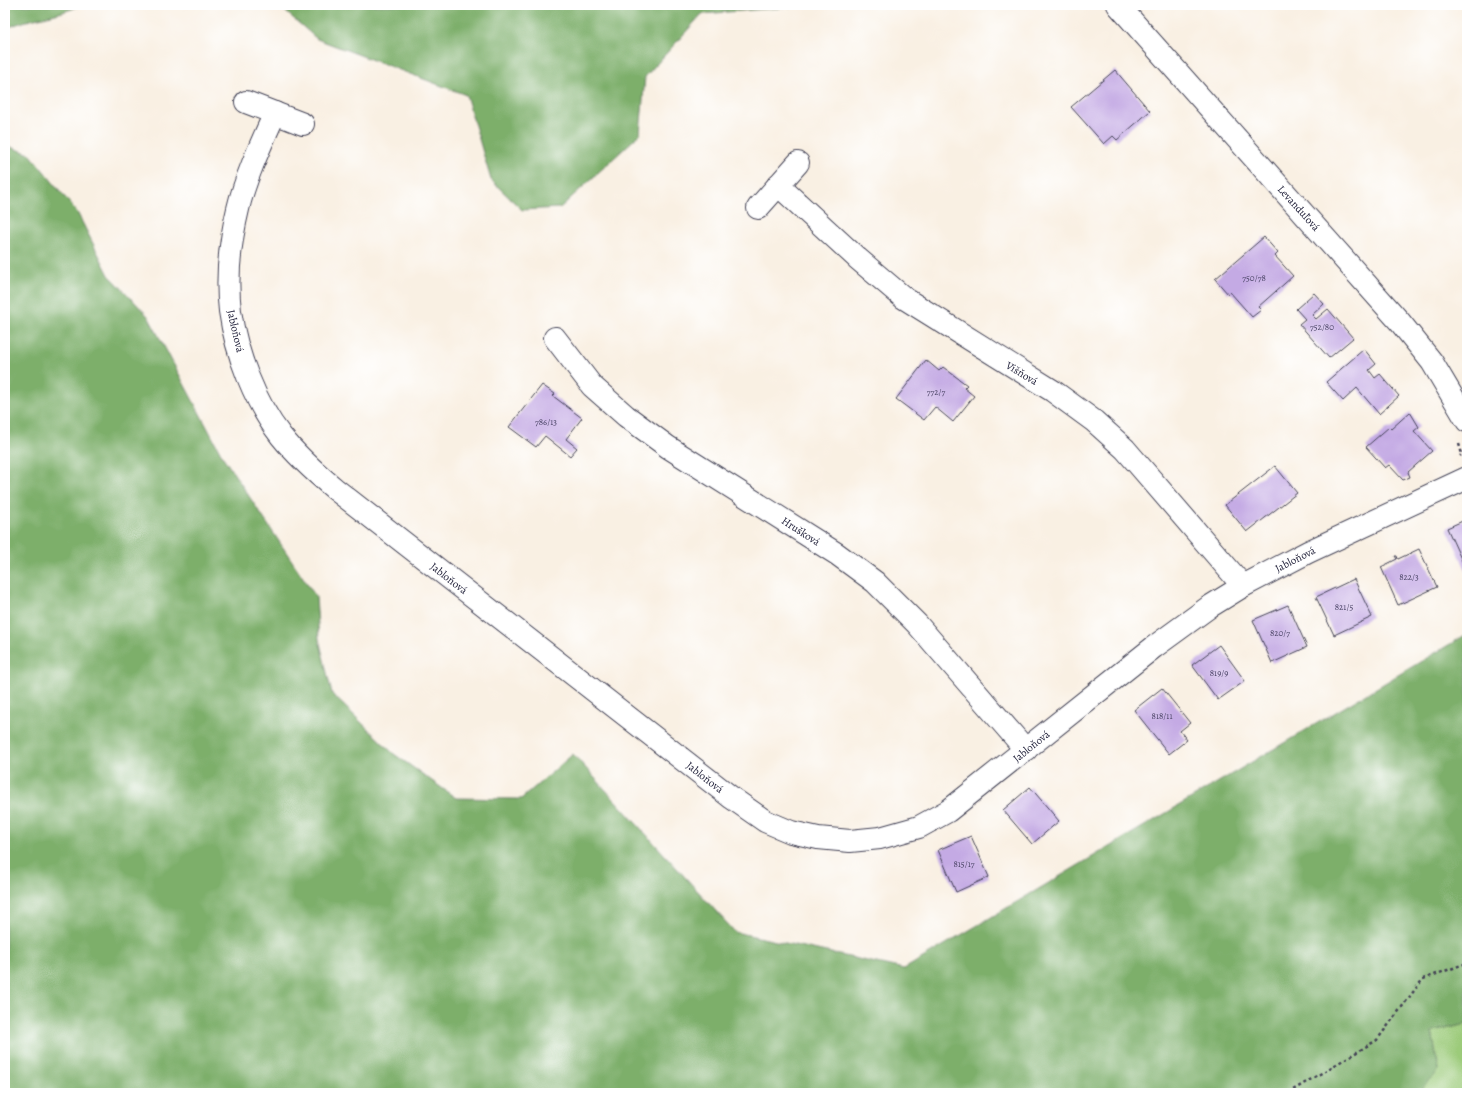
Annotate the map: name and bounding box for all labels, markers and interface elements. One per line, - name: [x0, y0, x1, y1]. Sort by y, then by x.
- street label: Levanduľová: [1274, 182, 1324, 235]
- house number: 750/78: [1242, 272, 1266, 284]
- street label: Jabloňová: [223, 308, 248, 355]
- house number: 752/80: [1310, 321, 1334, 333]
- street label: Višňová: [1002, 357, 1041, 389]
- house number: 772/7: [927, 386, 946, 398]
- house number: 786/13: [535, 416, 557, 428]
- street label: Hrušková: [779, 513, 824, 550]
- street label: Jabloňová: [1272, 543, 1319, 576]
- street label: Jabloňová: [427, 559, 471, 598]
- house number: 822/3: [1399, 571, 1419, 583]
- house number: 821/5: [1335, 601, 1353, 613]
- house number: 820/7: [1270, 627, 1290, 639]
- house number: 819/9: [1210, 667, 1228, 679]
- house number: 818/11: [1152, 710, 1172, 722]
- street label: Jabloňová: [1010, 726, 1054, 766]
- street label: Jabloňová: [683, 758, 727, 797]
- house number: 815/17: [953, 858, 975, 870]

